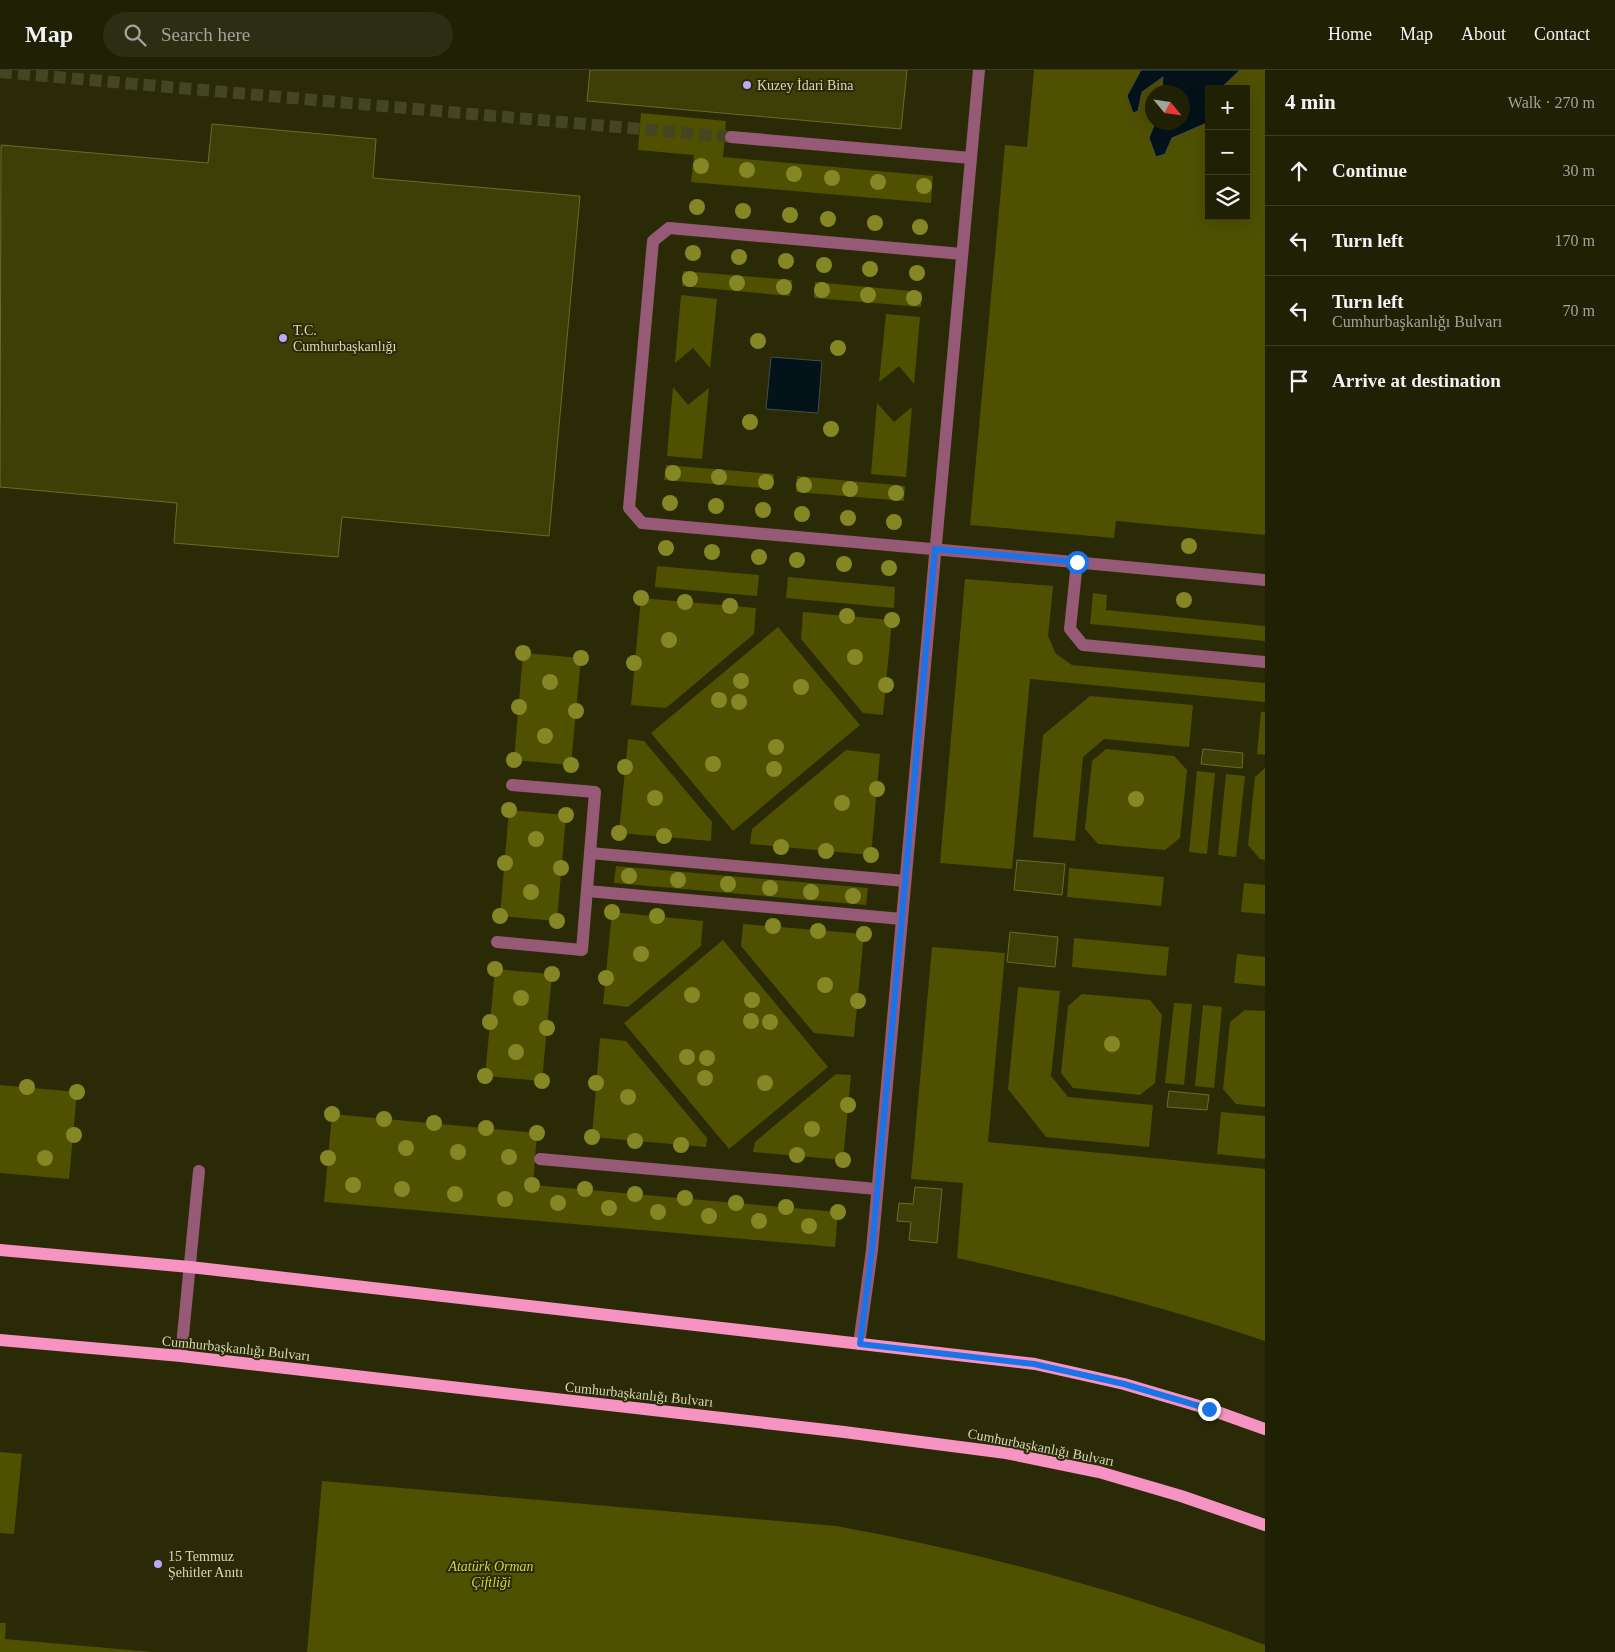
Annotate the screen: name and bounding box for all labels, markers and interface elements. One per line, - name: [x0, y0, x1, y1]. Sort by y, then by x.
- search box: [103, 12, 453, 57]
- text: Map: [25, 21, 73, 47]
- icon: search: [121, 21, 149, 49]
- text: Search here: [161, 24, 250, 45]
- text: Home: [1328, 24, 1372, 44]
- text: Map: [1400, 24, 1433, 44]
- text: About: [1461, 24, 1506, 44]
- text: Contact: [1534, 24, 1590, 44]
- place label: Kuzey İdari Bina: [757, 78, 854, 93]
- marker: Kuzey İdari Bina: [741, 79, 753, 91]
- north arrow: [1145, 85, 1190, 130]
- map controls: [1205, 85, 1250, 220]
- button: +: [1205, 85, 1250, 130]
- text: 4 min: [1285, 90, 1336, 114]
- text: Walk · 270 m: [1508, 94, 1595, 111]
- button: −: [1205, 130, 1250, 175]
- icon: ahead: [1285, 157, 1313, 185]
- text: Continue: [1332, 160, 1407, 181]
- text: 30 m: [1563, 162, 1595, 179]
- button: layers: [1205, 175, 1250, 220]
- icon: left: [1285, 227, 1313, 255]
- text: Turn left: [1332, 230, 1404, 251]
- text: 170 m: [1555, 232, 1595, 249]
- text: Turn left: [1332, 291, 1404, 312]
- icon: left: [1285, 297, 1313, 325]
- text: 70 m: [1563, 302, 1595, 319]
- text: Cumhurbaşkanlığı Bulvarı: [1332, 313, 1502, 330]
- place label: T.C. Cumhurbaşkanlığı: [293, 323, 397, 354]
- marker: T.C. Cumhurbaşkanlığı: [277, 332, 289, 344]
- icon: arrive: [1285, 367, 1313, 395]
- text: Arrive at destination: [1332, 370, 1501, 391]
- route start: [1066, 551, 1089, 574]
- street label: Cumhurbaşkanlığı Bulvarı: [161, 1333, 311, 1364]
- street label: Cumhurbaşkanlığı Bulvarı: [564, 1379, 714, 1410]
- route end: [1198, 1398, 1221, 1421]
- street label: Cumhurbaşkanlığı Bulvarı: [966, 1426, 1116, 1469]
- place label: 15 Temmuz Şehitler Anıtı: [168, 1549, 243, 1580]
- marker: 15 Temmuz Şehitler Anıtı: [152, 1558, 164, 1570]
- park label: Atatürk Orman Çiftliği: [447, 1559, 534, 1590]

